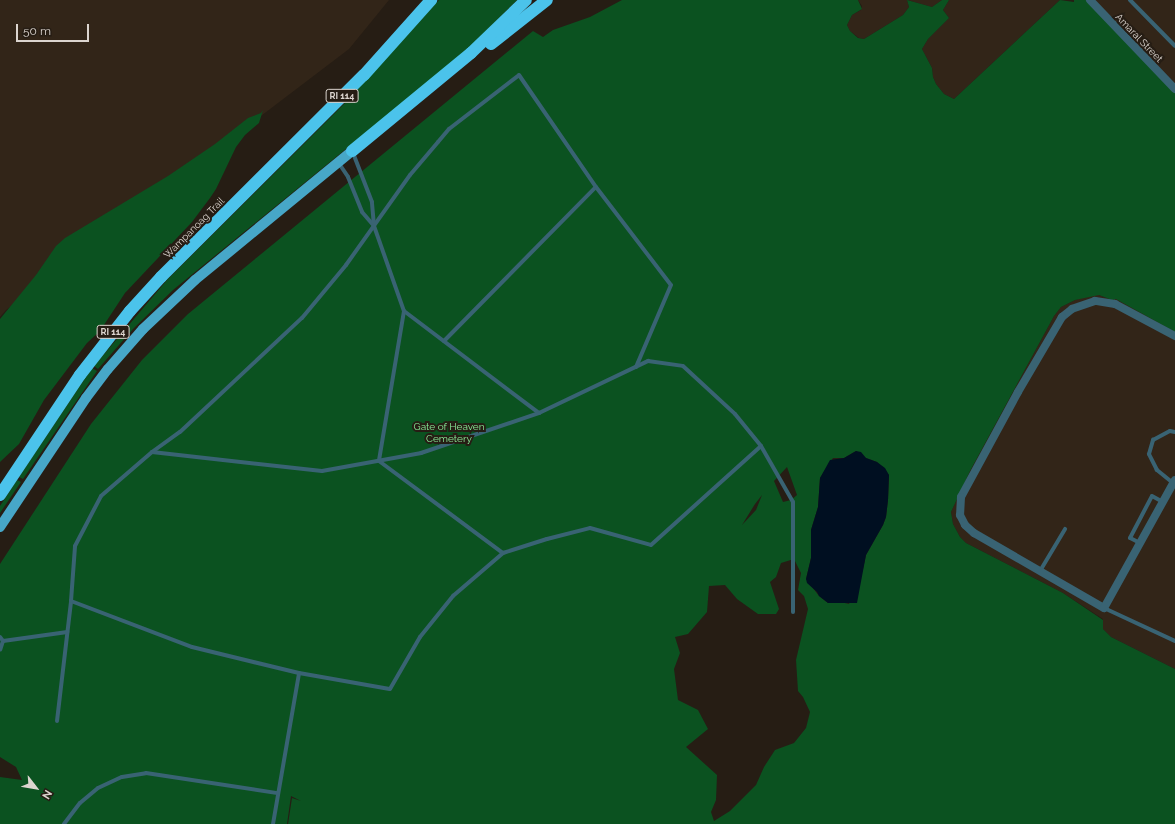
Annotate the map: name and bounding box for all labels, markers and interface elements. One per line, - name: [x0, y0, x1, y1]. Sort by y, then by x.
- street label: Amaral Street: [1113, 11, 1165, 65]
- scale bar: [18, 16, 91, 42]
- text: 50 m: [23, 24, 51, 38]
- road number: RI 114: [325, 89, 359, 103]
- street label: Wampanoag Trail: [161, 195, 227, 261]
- road number: RI 114: [96, 325, 130, 339]
- park label: Gate of Heaven Cemetery: [413, 420, 485, 444]
- north arrow: [16, 768, 56, 808]
- text: N: [39, 787, 54, 801]

